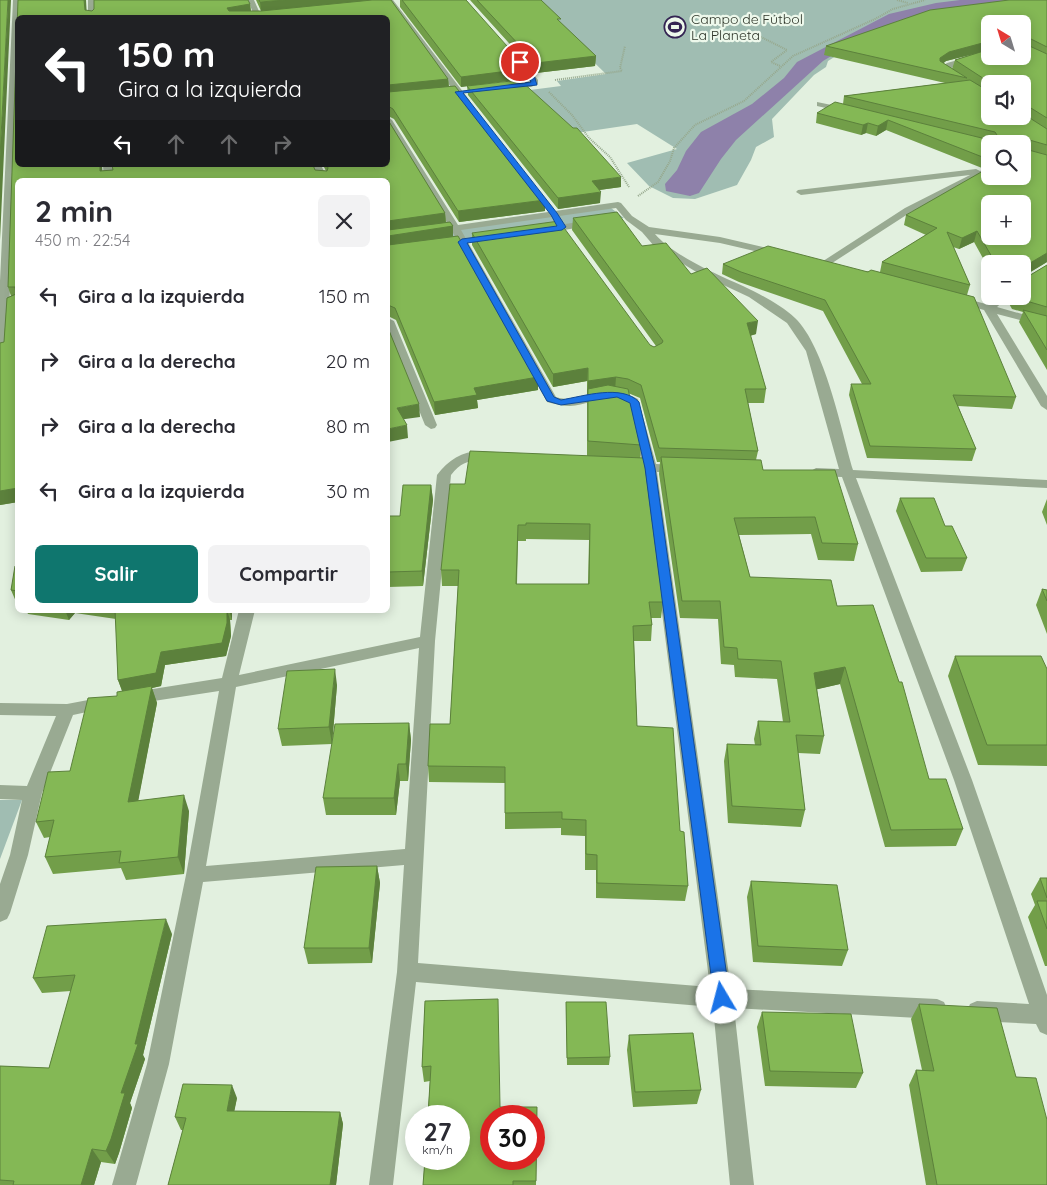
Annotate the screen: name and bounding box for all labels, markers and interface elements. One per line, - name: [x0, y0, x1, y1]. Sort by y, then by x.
- place label: Campo de Fútbol La Planeta: [691, 10, 803, 44]
- sports icon: Campo de Fútbol La Planeta: [663, 15, 687, 39]
- north arrow: [981, 15, 1031, 65]
- map controls: [981, 15, 1031, 305]
- text: 150 m: [118, 32, 215, 76]
- icon: left: [35, 35, 100, 100]
- pin: [499, 41, 541, 83]
- icon: arrive: [506, 48, 534, 76]
- text: Gira a la izquierda: [118, 75, 302, 103]
- button: sound: [981, 75, 1031, 125]
- icon: left: [109, 130, 137, 158]
- icon: ahead: [162, 130, 190, 158]
- icon: ahead: [215, 130, 243, 158]
- icon: right: [268, 130, 296, 158]
- button: search: [981, 135, 1031, 185]
- text: 2 min: [35, 192, 113, 230]
- button: close: [318, 195, 370, 247]
- button: +: [981, 195, 1031, 245]
- text: 450 m · 22:54: [35, 230, 130, 250]
- button: −: [981, 255, 1031, 305]
- icon: left: [35, 282, 63, 310]
- text: Gira a la izquierda: [78, 284, 245, 308]
- text: 150 m: [319, 284, 370, 308]
- icon: right: [35, 347, 63, 375]
- text: Gira a la derecha: [78, 349, 236, 373]
- text: 20 m: [326, 349, 370, 373]
- icon: right: [35, 412, 63, 440]
- text: Gira a la derecha: [78, 414, 236, 438]
- text: 80 m: [326, 414, 370, 438]
- icon: left: [35, 477, 63, 505]
- text: Gira a la izquierda: [78, 479, 245, 503]
- text: 30 m: [326, 479, 370, 503]
- button: Salir: [35, 545, 198, 603]
- button: Compartir: [208, 545, 370, 603]
- position arrow: [695, 971, 747, 1023]
- speed limit sign: 30: [480, 1105, 545, 1170]
- text: 27: [424, 1116, 451, 1147]
- text: km/h: [422, 1142, 453, 1157]

